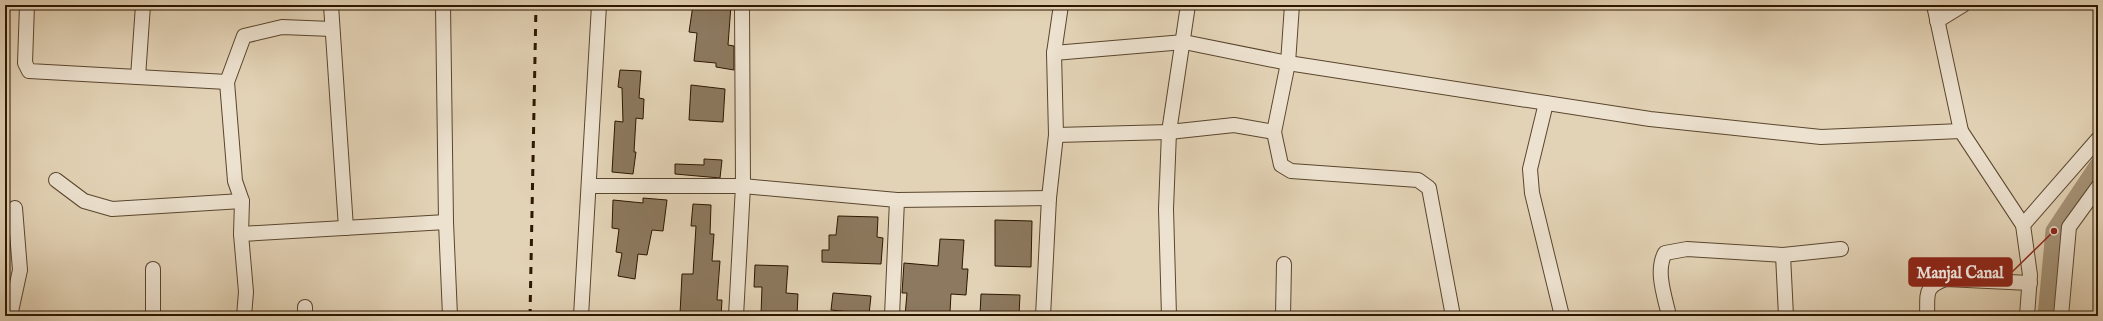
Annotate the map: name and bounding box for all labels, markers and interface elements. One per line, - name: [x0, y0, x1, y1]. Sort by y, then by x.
- callout: Manjal Canal: [1909, 258, 2012, 286]
- text: Manjal Canal: [1916, 264, 2004, 284]

